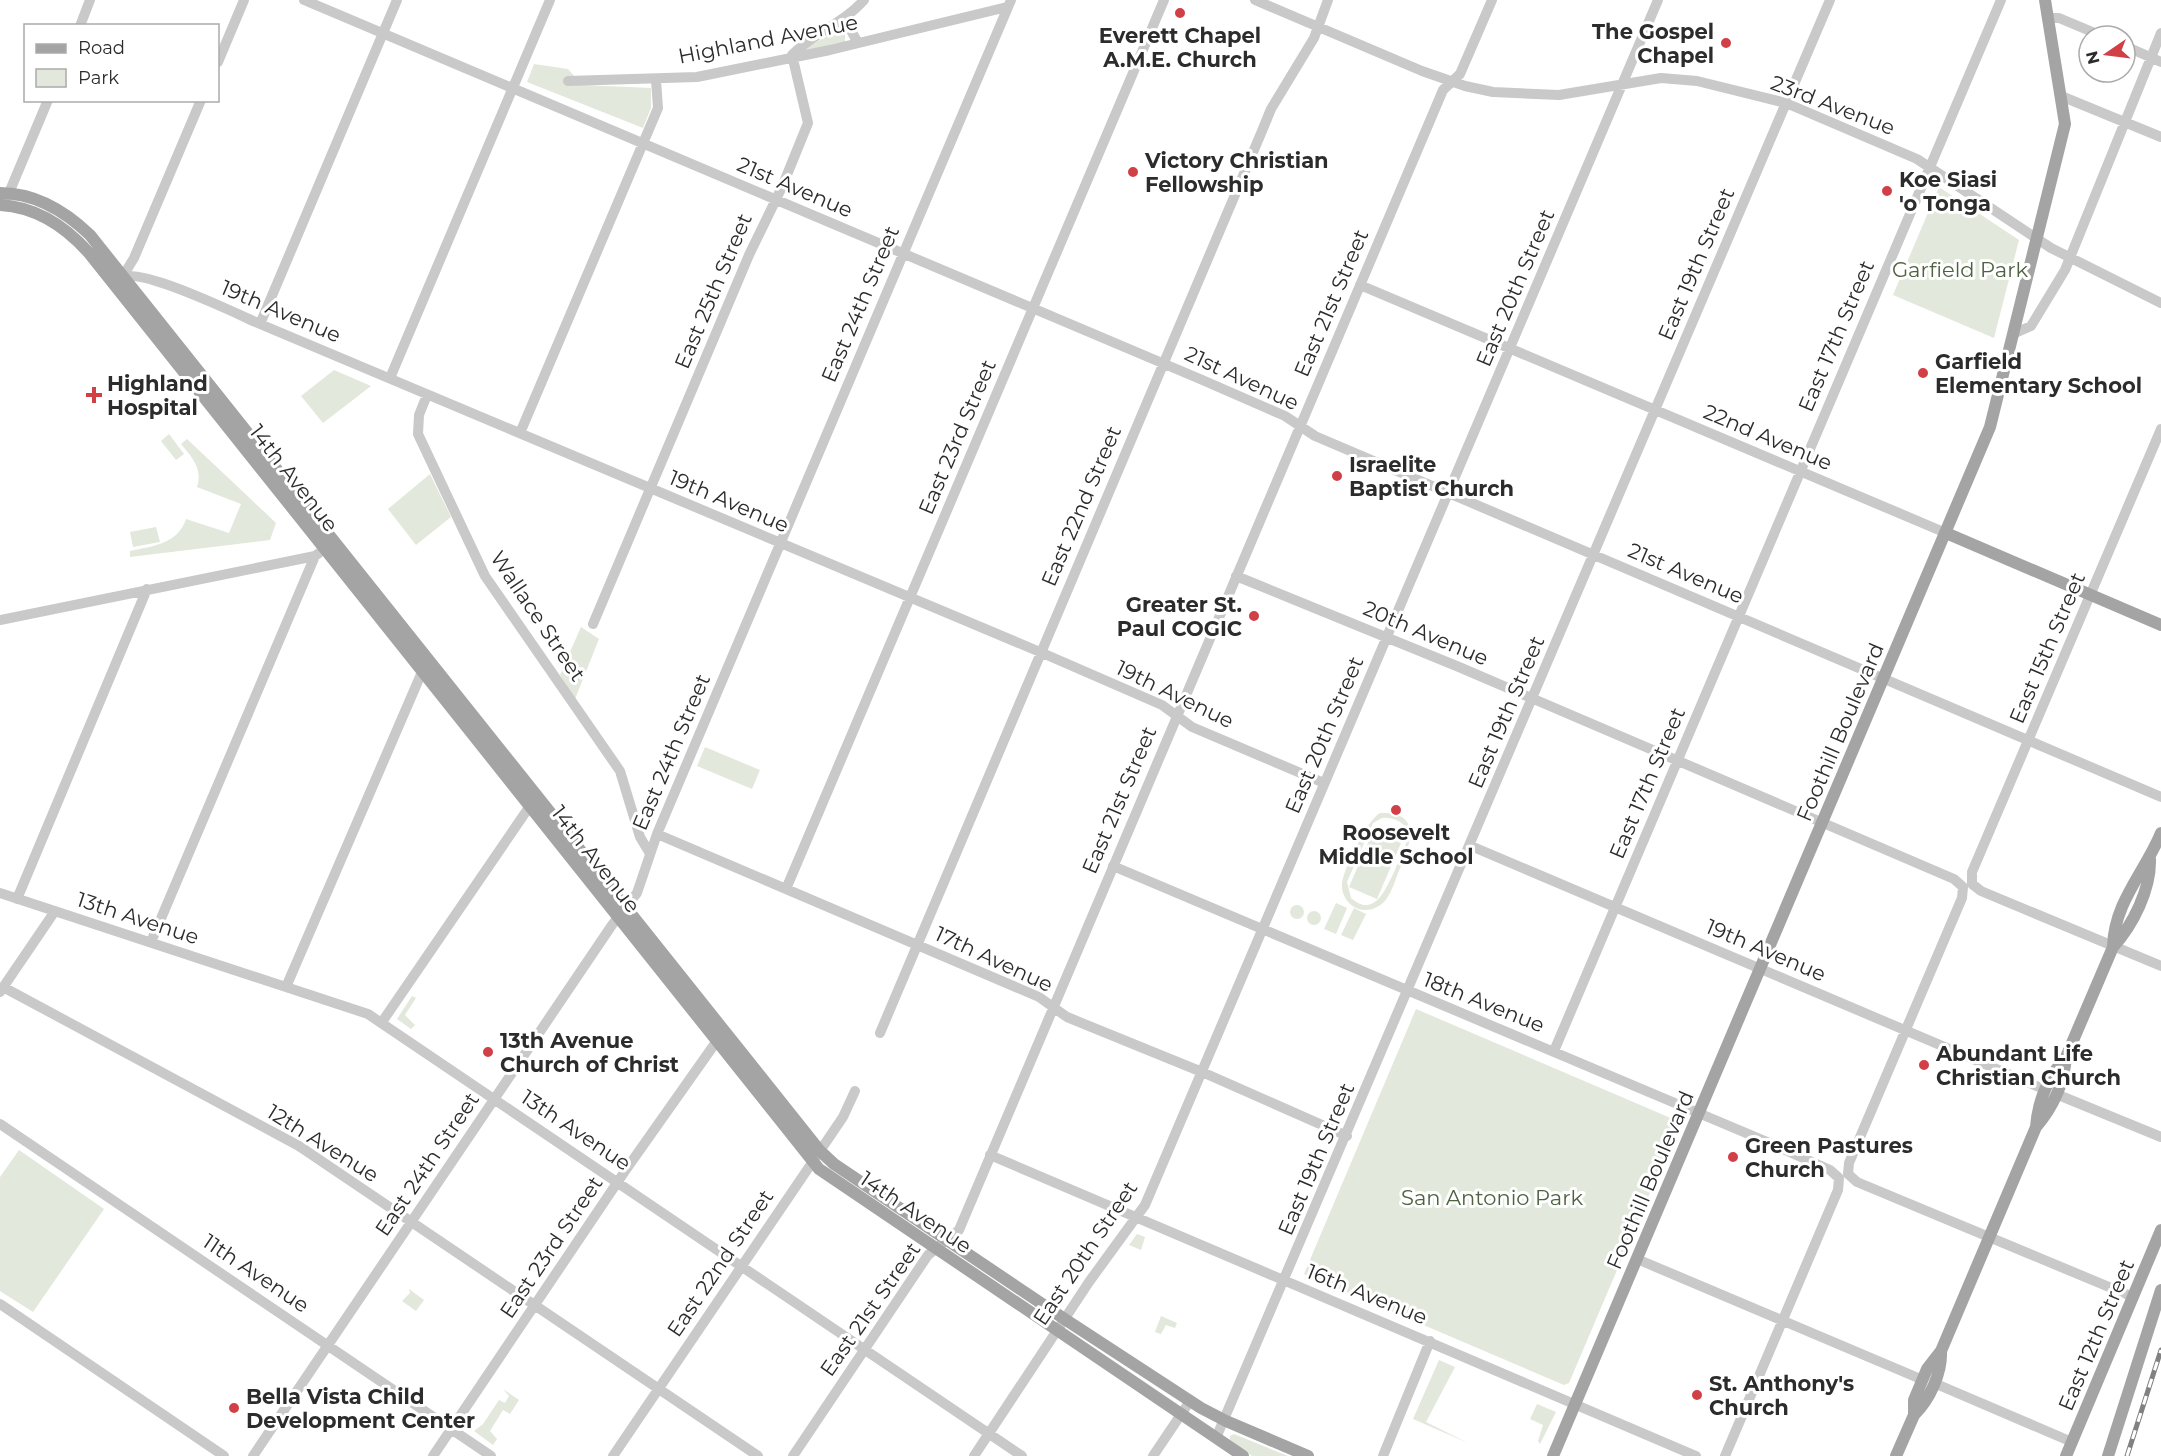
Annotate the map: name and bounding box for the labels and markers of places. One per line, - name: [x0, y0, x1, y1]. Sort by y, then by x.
- marker: Everett Chapel A.M.E. Church: [1173, 6, 1187, 20]
- place label: The Gospel Chapel: [1592, 19, 1714, 68]
- place label: Everett Chapel A.M.E. Church: [1099, 23, 1261, 72]
- marker: The Gospel Chapel: [1719, 36, 1733, 50]
- place label: Victory Christian Fellowship: [1144, 148, 1329, 197]
- marker: Victory Christian Fellowship: [1126, 165, 1140, 179]
- place label: Koe Siasi 'o Tonga: [1899, 167, 1997, 216]
- marker: Koe Siasi 'o Tonga: [1880, 184, 1894, 198]
- place label: Garfield Elementary School: [1935, 349, 2142, 398]
- marker: Garfield Elementary School: [1916, 366, 1930, 380]
- place label: Highland Hospital: [107, 371, 208, 420]
- marker: Highland Hospital: [85, 386, 103, 404]
- place label: Israelite Baptist Church: [1349, 452, 1514, 501]
- marker: Israelite Baptist Church: [1330, 469, 1344, 483]
- place label: Greater St. Paul COGIC: [1117, 592, 1242, 641]
- marker: Greater St. Paul COGIC: [1247, 609, 1261, 623]
- marker: Roosevelt Middle School: [1389, 803, 1403, 817]
- place label: Roosevelt Middle School: [1318, 820, 1474, 869]
- place label: 13th Avenue Church of Christ: [500, 1028, 679, 1077]
- place label: Abundant Life Christian Church: [1935, 1041, 2121, 1090]
- marker: 13th Avenue Church of Christ: [481, 1045, 495, 1059]
- marker: Abundant Life Christian Church: [1917, 1058, 1931, 1072]
- place label: Green Pastures Church: [1745, 1133, 1913, 1182]
- marker: Green Pastures Church: [1726, 1150, 1740, 1164]
- place label: St. Anthony's Church: [1709, 1371, 1854, 1420]
- place label: Bella Vista Child Development Center: [246, 1384, 475, 1433]
- marker: St. Anthony's Church: [1690, 1388, 1704, 1402]
- marker: Bella Vista Child Development Center: [227, 1401, 241, 1415]

